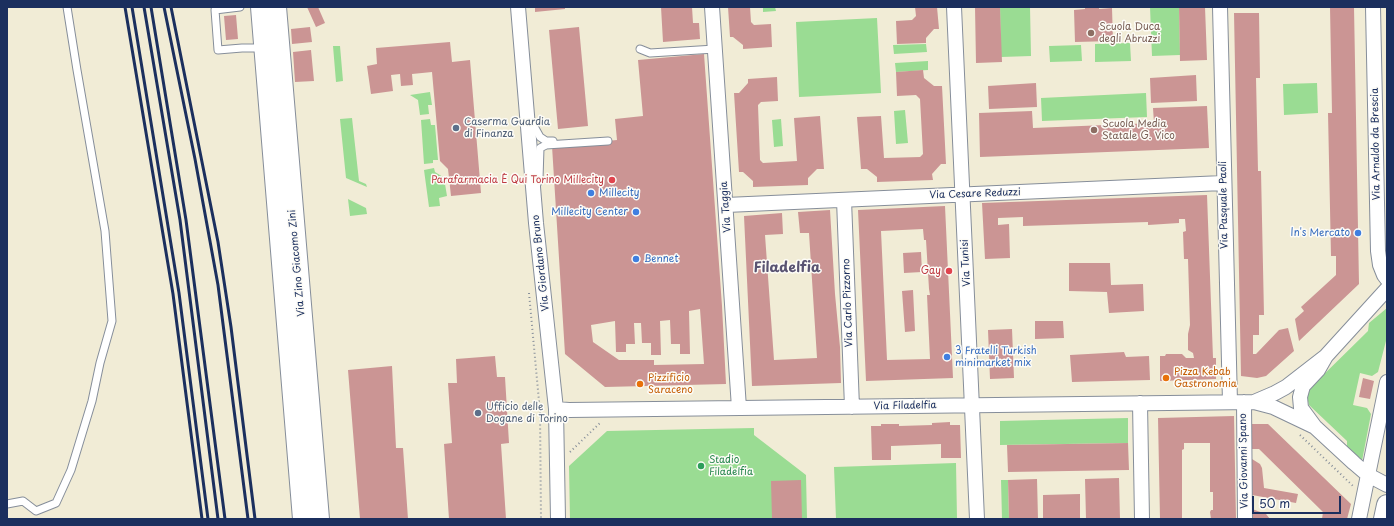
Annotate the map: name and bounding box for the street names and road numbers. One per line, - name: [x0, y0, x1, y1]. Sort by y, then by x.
- street label: Via Arnaldo da Brescia: [1369, 88, 1383, 200]
- street label: Via Pasquale Paoli: [1217, 161, 1231, 249]
- street label: Via Taggia: [718, 181, 734, 233]
- street label: Via Cesare Reduzzi: [929, 186, 1021, 202]
- street label: Via Zino Giacomo Zini: [286, 209, 308, 317]
- street label: Via Giordano Bruno: [530, 214, 552, 312]
- street label: Via Tunisi: [959, 239, 973, 287]
- street label: Via Carlo Pizzorno: [840, 258, 856, 348]
- street label: Via Filadelfia: [873, 399, 937, 413]
- street label: Via Giovanni Spano: [1237, 413, 1251, 509]

